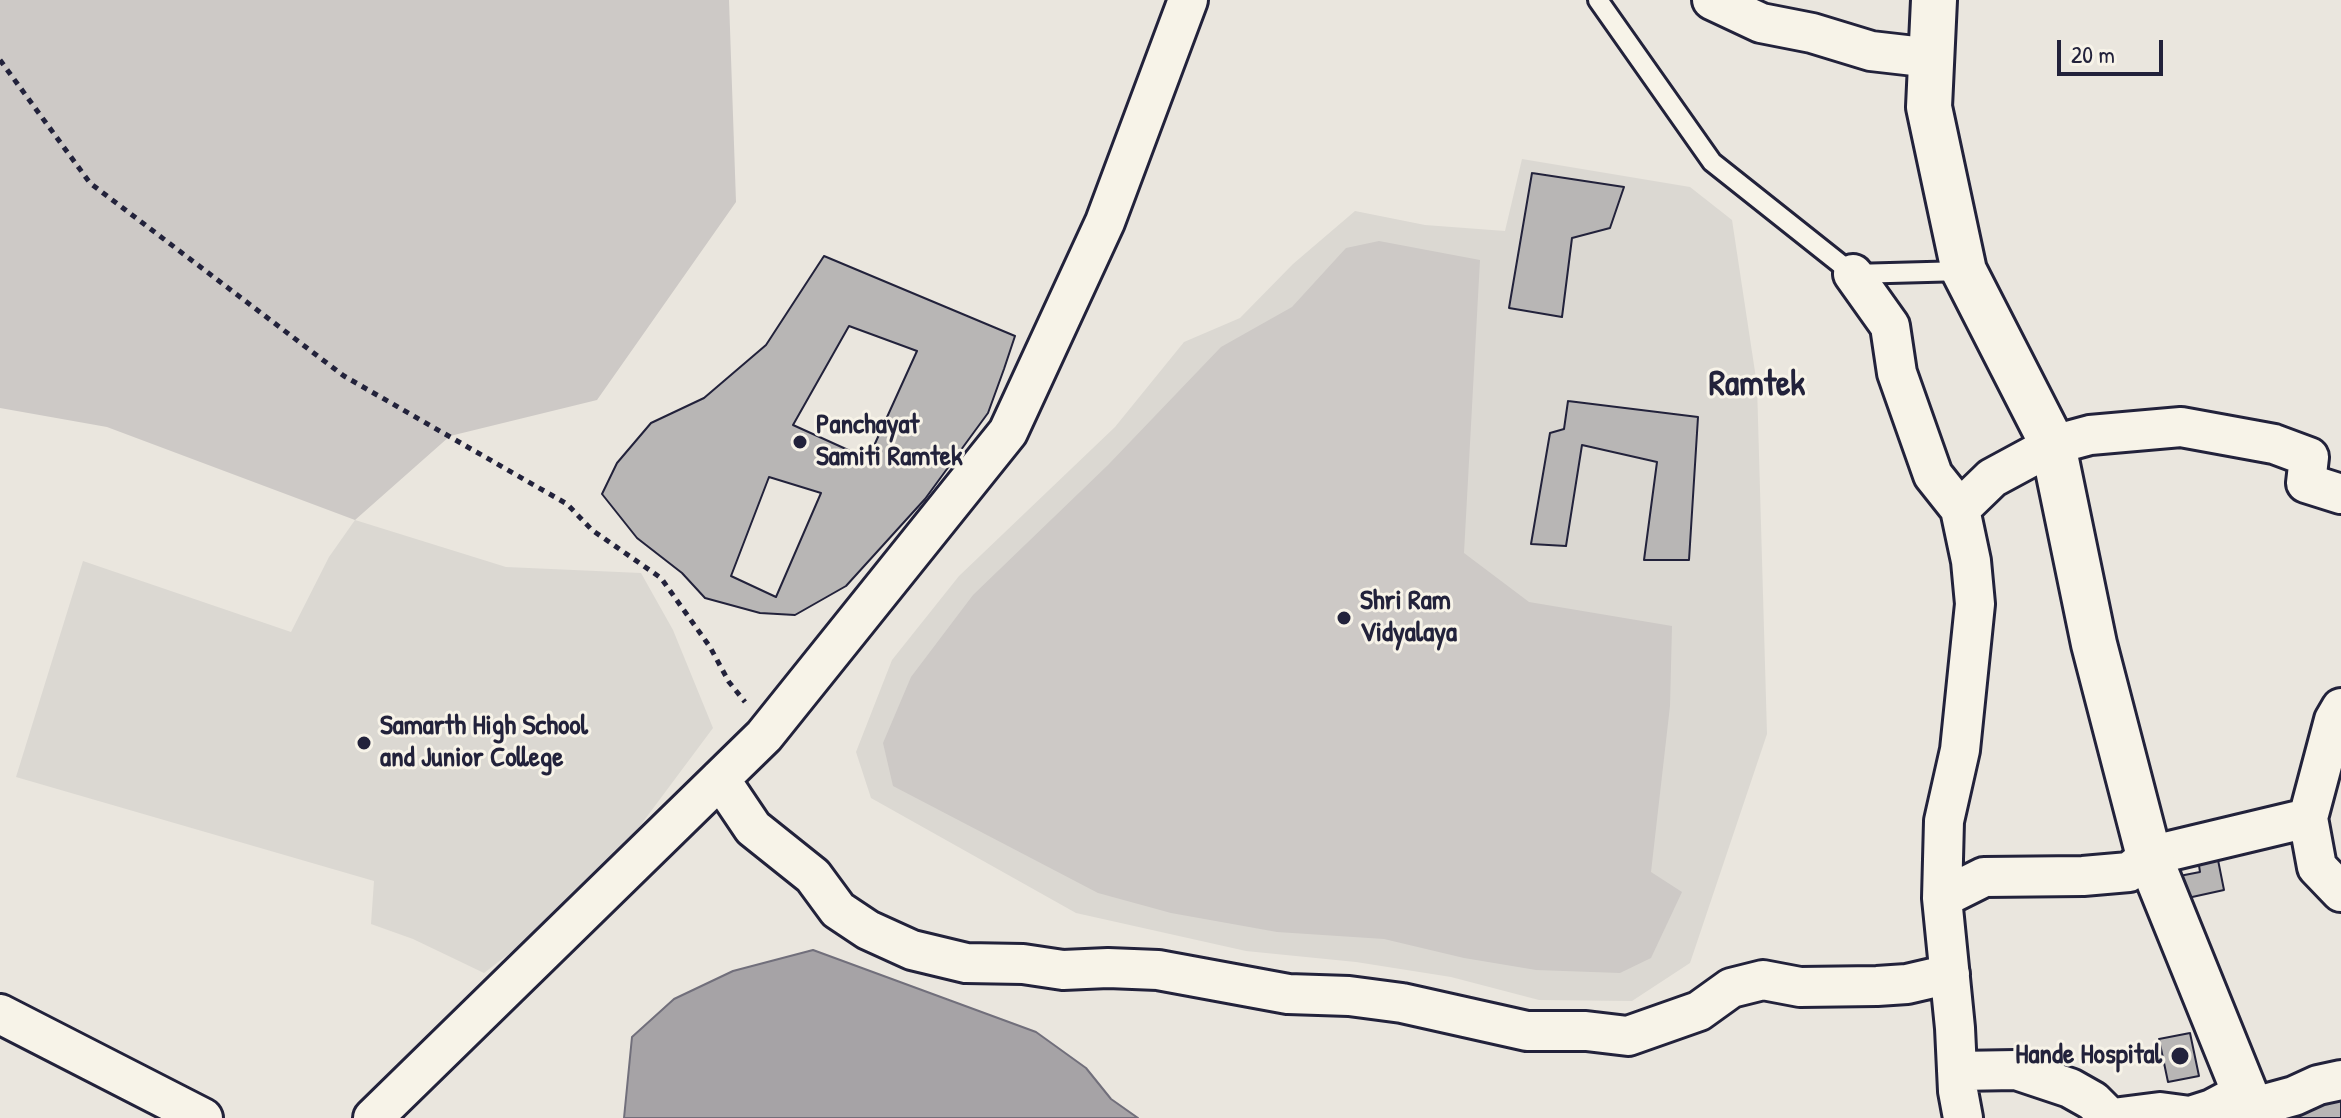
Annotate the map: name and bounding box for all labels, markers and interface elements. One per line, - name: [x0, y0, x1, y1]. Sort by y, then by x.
- scale bar: [2061, 24, 2167, 74]
- text: 20 m: [2071, 38, 2115, 70]
- district label: Ramtek: [1709, 363, 1805, 407]
- place label: Panchayat Samiti Ramtek: [816, 409, 963, 475]
- marker: Panchayat Samiti Ramtek: [791, 433, 809, 451]
- place label: Shri Ram Vidyalaya: [1360, 585, 1457, 651]
- marker: Shri Ram Vidyalaya: [1335, 609, 1353, 627]
- place label: Samarth High School and Junior College: [380, 710, 588, 776]
- marker: Samarth High School and Junior College: [355, 734, 373, 752]
- place label: Hande Hospital: [2015, 1039, 2162, 1073]
- marker: Hande Hospital: [2169, 1045, 2191, 1067]

